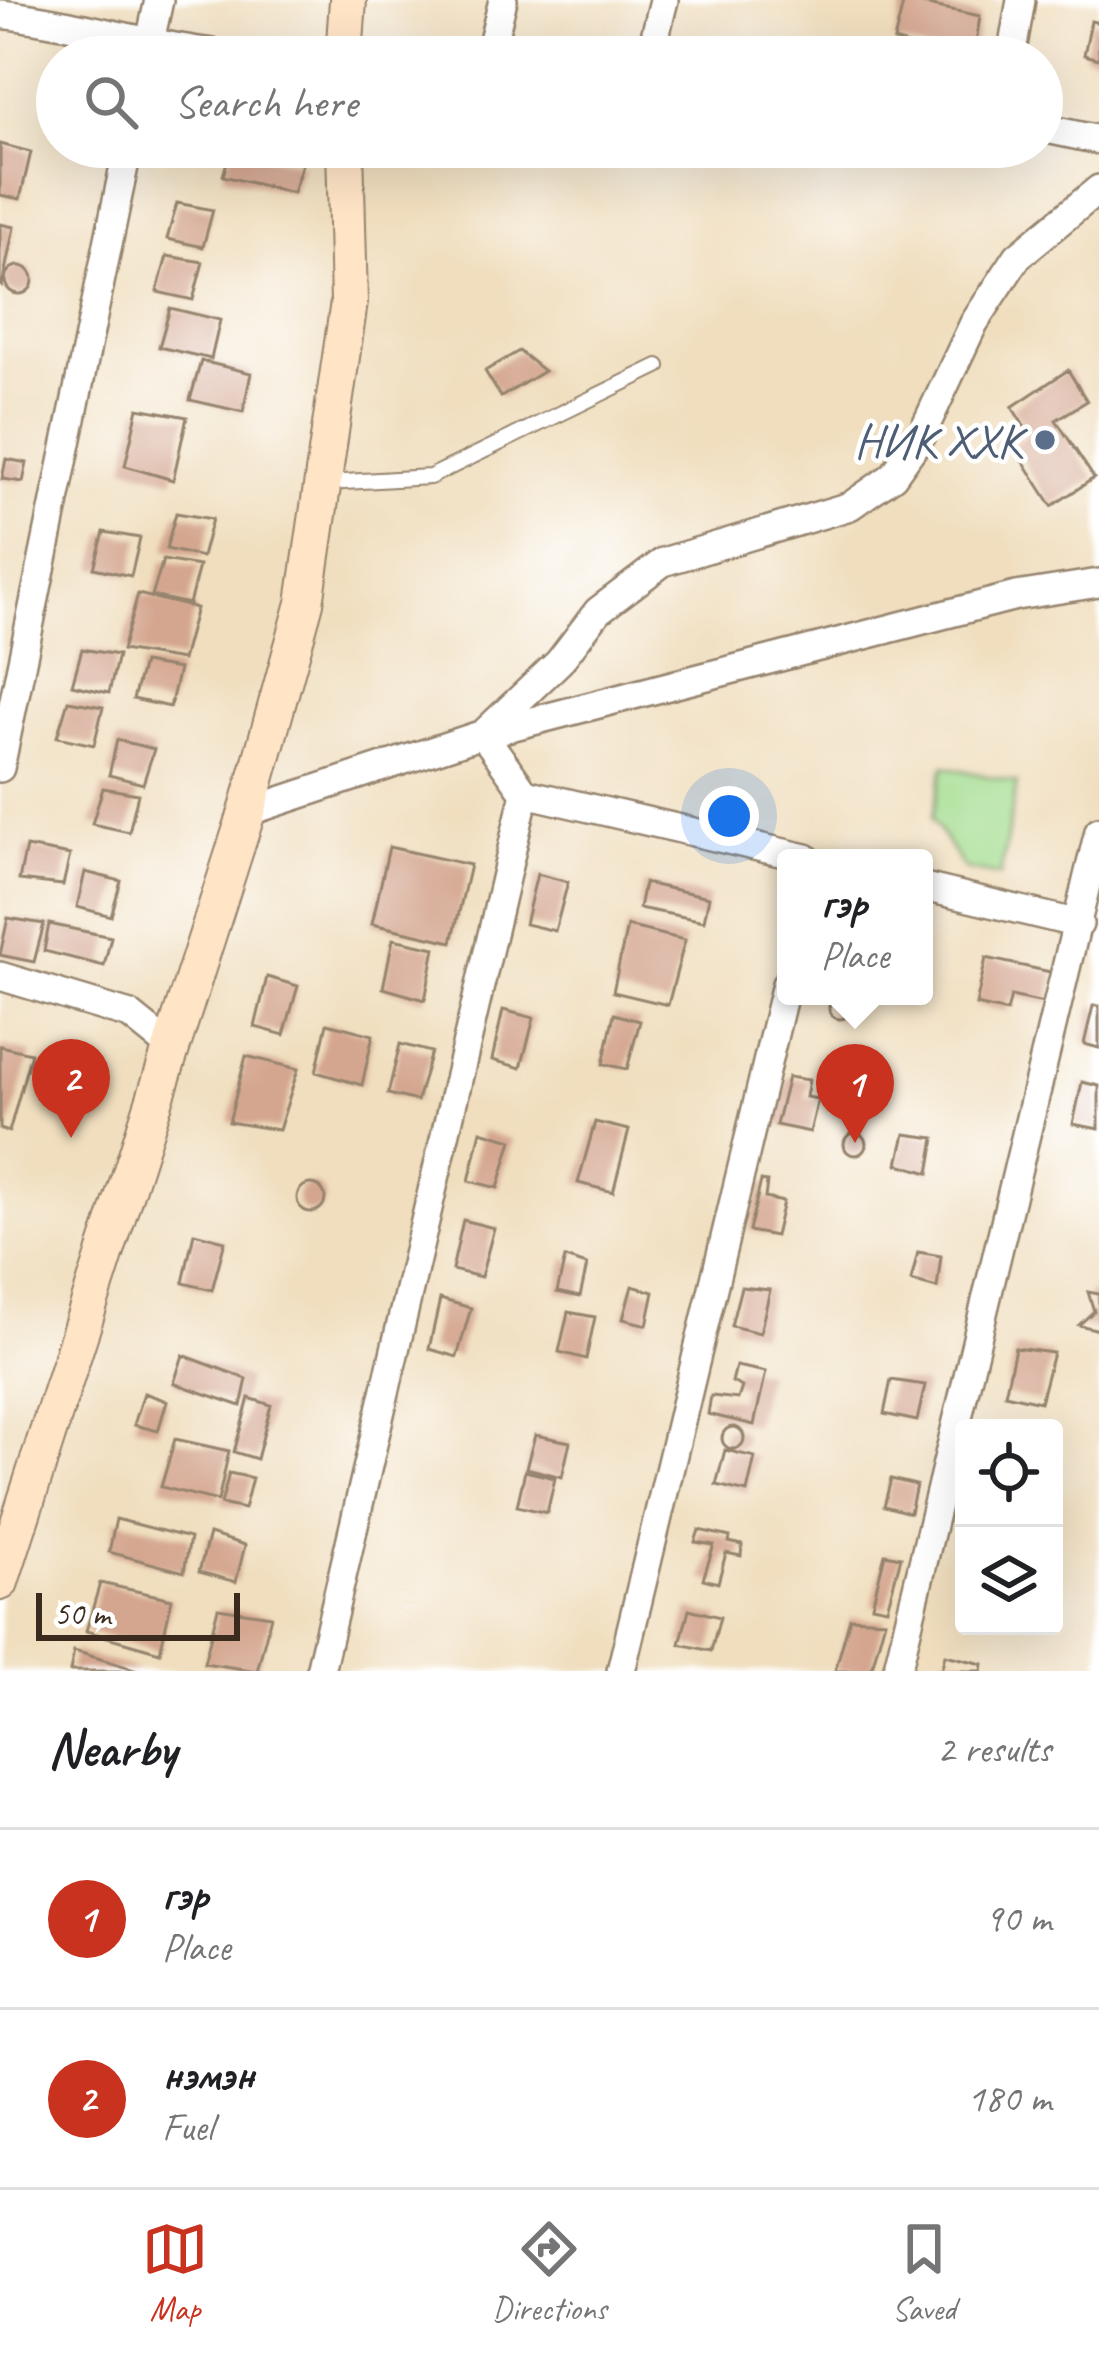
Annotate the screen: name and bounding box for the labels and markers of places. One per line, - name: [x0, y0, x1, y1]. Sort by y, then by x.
- place label: НИК ХХК: [854, 411, 1028, 471]
- marker: НИК ХХК: [1032, 427, 1058, 453]
- pin: 2: [32, 1039, 110, 1138]
- pin: 1: [816, 1044, 894, 1143]

